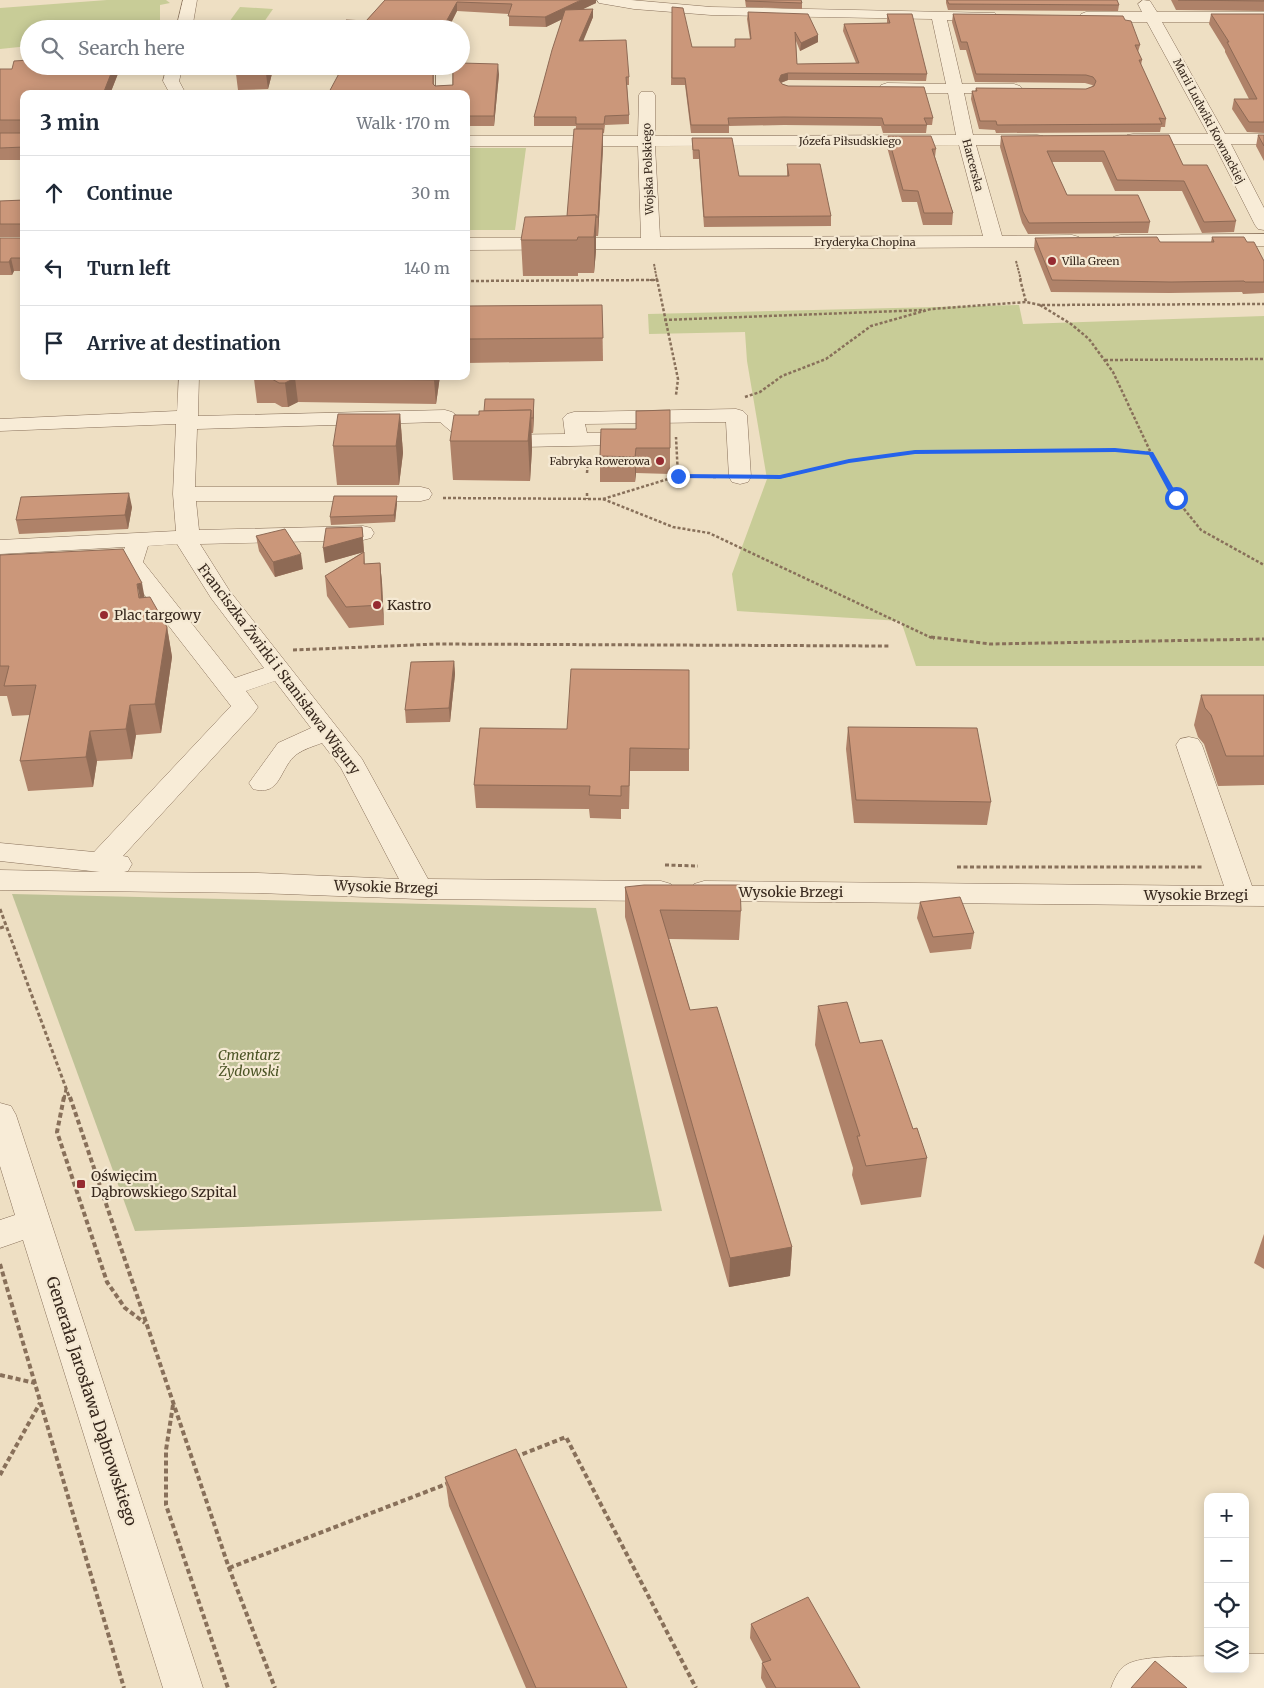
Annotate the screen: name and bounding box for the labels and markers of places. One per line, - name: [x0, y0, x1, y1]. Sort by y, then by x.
- place label: Villa Green: [1061, 254, 1120, 268]
- marker: Villa Green: [1046, 255, 1058, 267]
- place label: Fabryka Rowerowa: [549, 454, 650, 468]
- marker: Fabryka Rowerowa: [654, 455, 666, 467]
- place label: Kastro: [387, 596, 431, 614]
- marker: Kastro: [371, 599, 383, 611]
- place label: Plac targowy: [114, 606, 202, 624]
- marker: Plac targowy: [98, 609, 110, 621]
- place label: Oświęcim Dąbrowskiego Szpital: [91, 1167, 237, 1201]
- marker: Oświęcim Dąbrowskiego Szpital: [75, 1178, 87, 1190]

